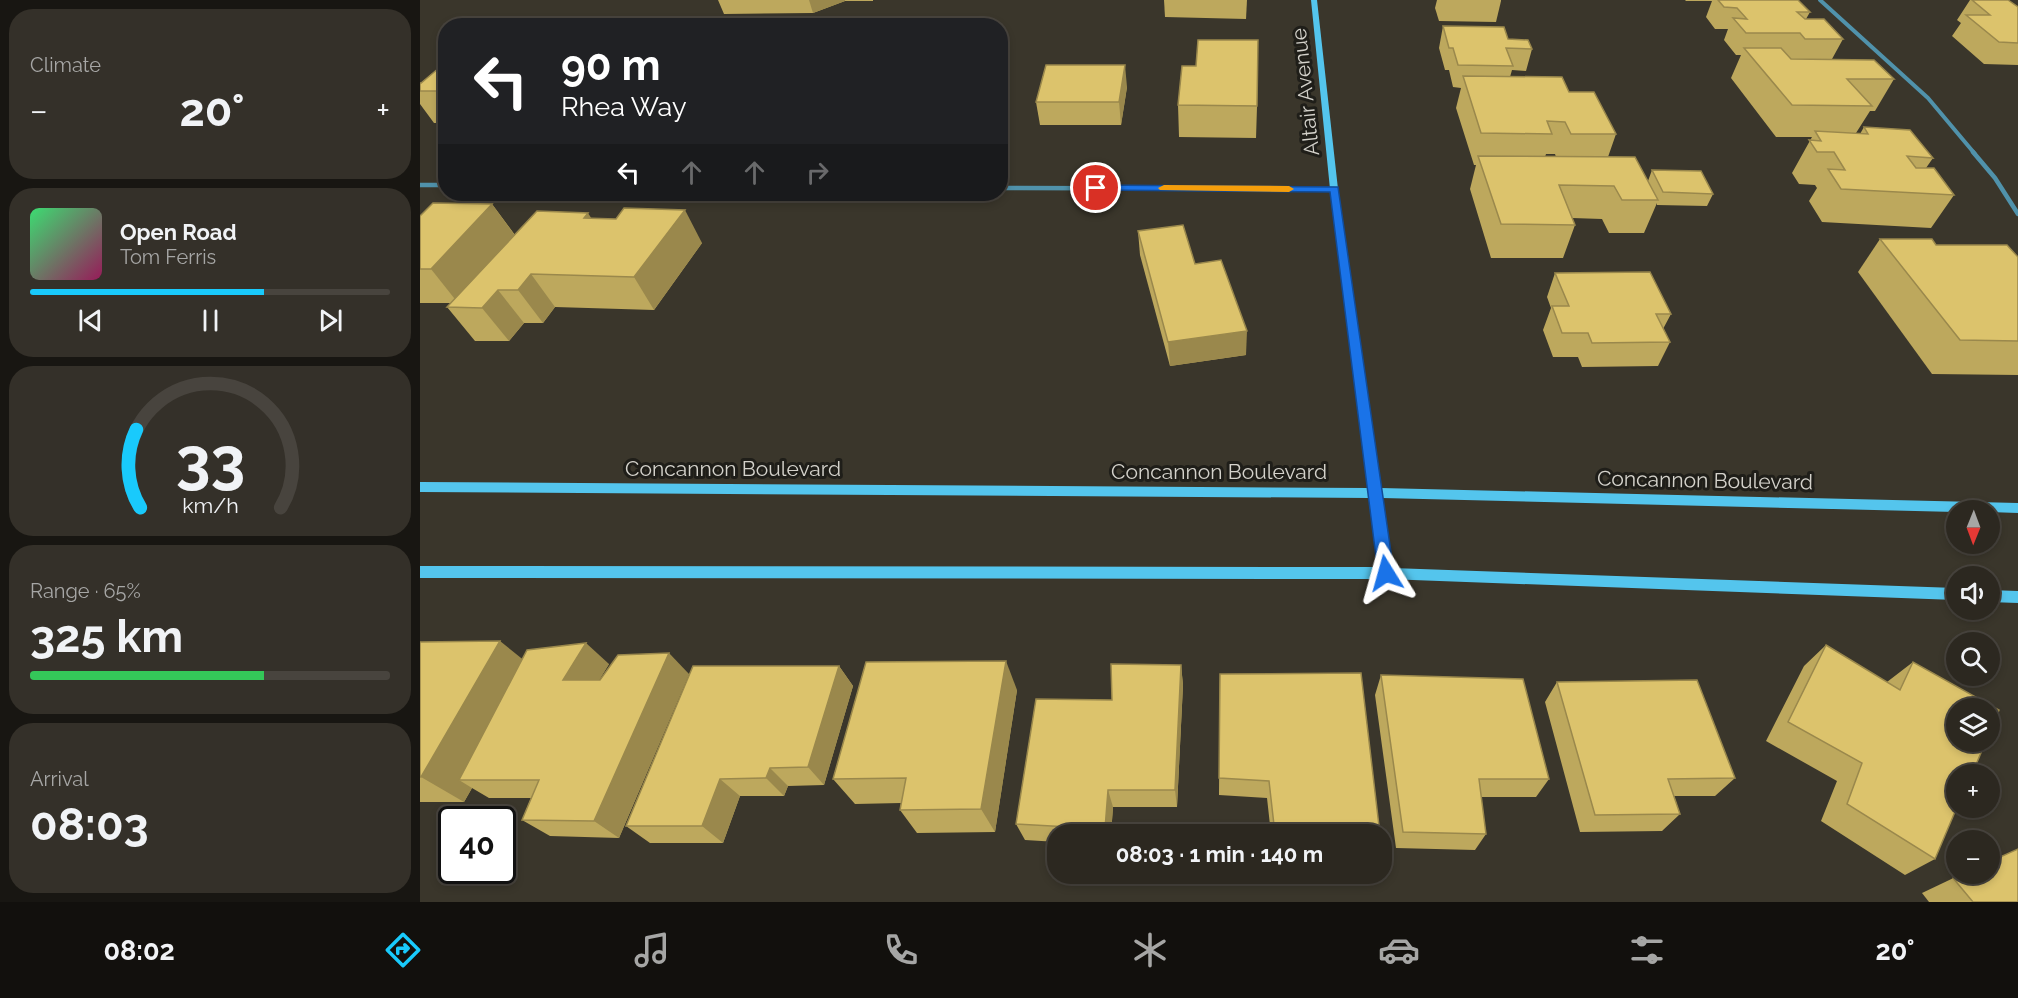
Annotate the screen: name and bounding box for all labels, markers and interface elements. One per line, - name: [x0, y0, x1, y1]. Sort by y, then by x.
- street label: Altair Avenue: [1286, 27, 1324, 157]
- text: 90 m: [561, 41, 661, 90]
- icon: left: [462, 42, 540, 120]
- text: Climate: [30, 53, 101, 77]
- text: 20°: [179, 84, 245, 137]
- text: −: [30, 91, 48, 130]
- text: +: [376, 91, 390, 130]
- text: Rhea Way: [561, 91, 687, 122]
- icon: left: [612, 156, 645, 189]
- icon: ahead: [675, 156, 708, 189]
- icon: ahead: [738, 156, 771, 189]
- icon: right: [801, 156, 834, 189]
- pin: [1070, 162, 1121, 213]
- icon: arrive: [1079, 171, 1112, 204]
- text: Open Road: [120, 219, 237, 245]
- text: Tom Ferris: [120, 245, 216, 269]
- icon: previous: [74, 304, 107, 337]
- icon: pause: [194, 304, 227, 337]
- icon: next: [314, 304, 347, 337]
- text: 33: [175, 423, 245, 497]
- street label: Concannon Boulevard: [625, 456, 841, 481]
- street label: Concannon Boulevard: [1111, 459, 1327, 484]
- street label: Concannon Boulevard: [1597, 466, 1813, 494]
- text: km/h: [182, 493, 238, 518]
- north arrow: [1946, 500, 2000, 554]
- map controls: [1946, 500, 2000, 884]
- position arrow: [1354, 541, 1418, 605]
- button: sound: [1946, 566, 2000, 620]
- text: Range · 65%: [30, 579, 141, 603]
- text: 325 km: [30, 610, 183, 663]
- button: search: [1946, 632, 2000, 686]
- button: layers: [1946, 698, 2000, 752]
- button: +: [1946, 764, 2000, 818]
- text: Arrival: [30, 767, 89, 791]
- text: 08:03: [30, 798, 149, 851]
- speed limit sign: 40: [438, 806, 516, 884]
- button: −: [1946, 830, 2000, 884]
- text: 08:03 · 1 min · 140 m: [1116, 841, 1323, 867]
- icon: directions: [382, 929, 424, 971]
- icon: music: [631, 929, 673, 971]
- icon: phone: [880, 929, 922, 971]
- icon: climate: [1129, 929, 1171, 971]
- icon: car: [1378, 929, 1420, 971]
- icon: filters: [1626, 929, 1668, 971]
- text: 08:02: [103, 935, 175, 966]
- text: 20°: [1875, 935, 1915, 966]

